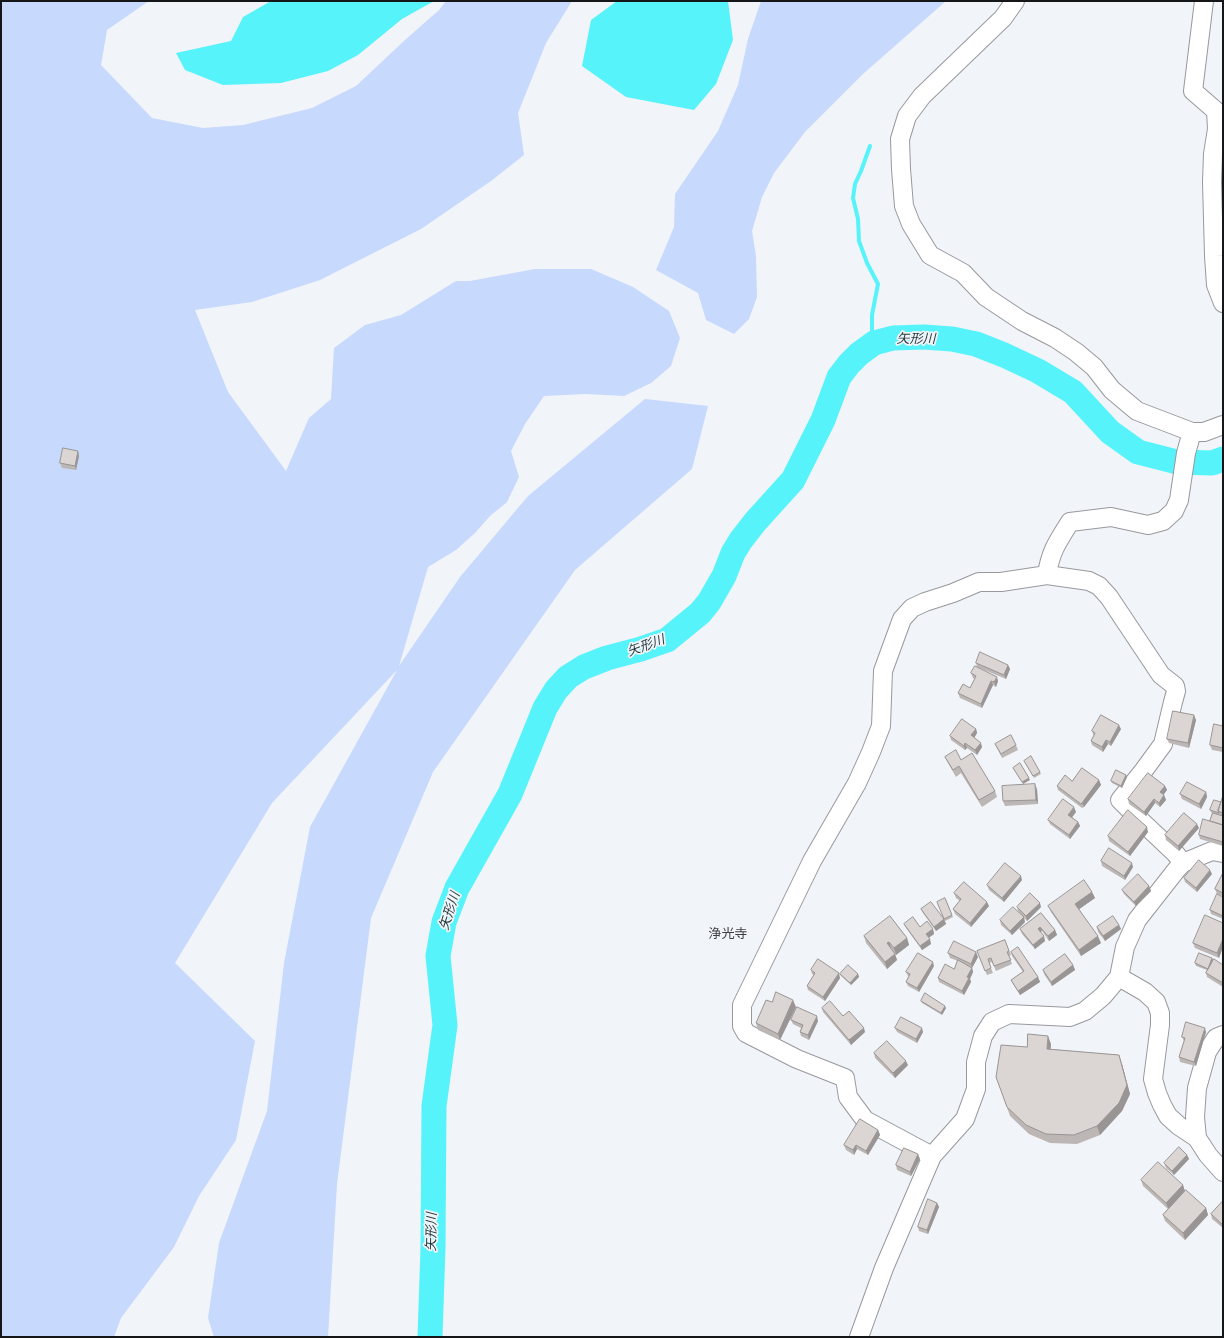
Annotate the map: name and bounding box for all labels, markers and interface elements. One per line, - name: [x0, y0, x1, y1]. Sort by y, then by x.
- water label: 矢形川: [897, 331, 935, 347]
- water label: 矢形川: [625, 632, 667, 660]
- water label: 矢形川: [437, 890, 463, 932]
- district label: 浄光寺: [709, 926, 747, 942]
- water label: 矢形川: [424, 1212, 440, 1252]

